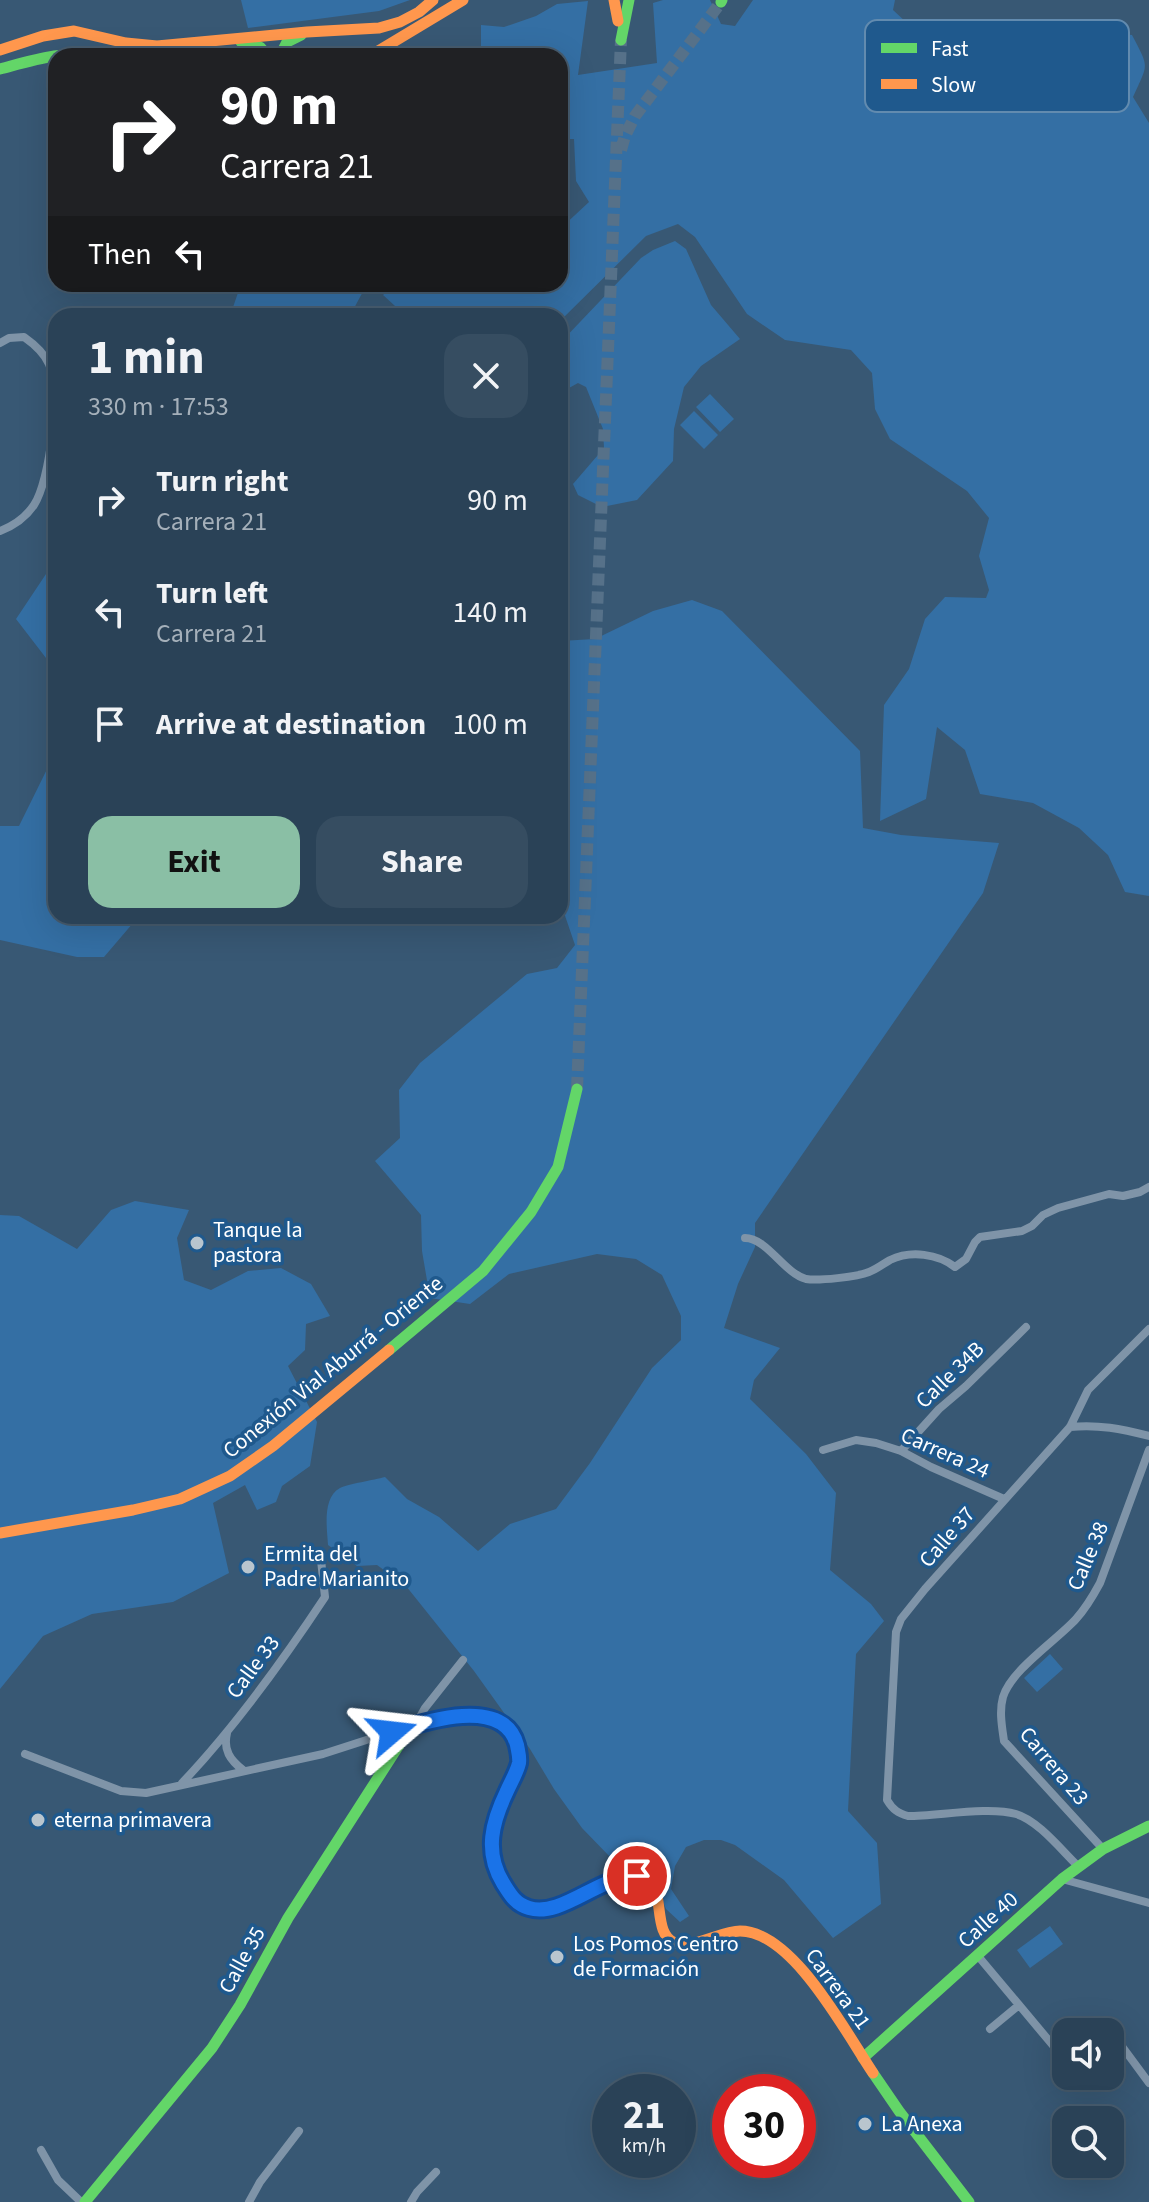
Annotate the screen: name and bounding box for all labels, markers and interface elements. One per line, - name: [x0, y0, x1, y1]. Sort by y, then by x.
- legend: [865, 20, 1129, 112]
- text: Fast: [931, 33, 969, 65]
- text: 90 m: [220, 67, 338, 146]
- text: Slow: [931, 69, 976, 101]
- icon: right: [88, 80, 192, 184]
- text: Carrera 21: [220, 141, 374, 192]
- icon: left: [168, 232, 212, 276]
- text: Then: [88, 233, 152, 276]
- text: 1 min: [88, 324, 205, 392]
- button: close: [444, 334, 528, 418]
- text: 330 m · 17:53: [88, 388, 229, 425]
- text: Turn right: [156, 460, 288, 503]
- icon: right: [88, 478, 132, 522]
- text: 90 m: [467, 479, 528, 522]
- text: Carrera 21: [156, 503, 267, 540]
- text: Turn left: [156, 572, 268, 615]
- icon: left: [88, 590, 132, 634]
- text: 140 m: [452, 591, 528, 634]
- text: Carrera 21: [156, 615, 267, 652]
- icon: arrive: [88, 702, 132, 746]
- text: Arrive at destination: [156, 703, 426, 746]
- text: 100 m: [452, 703, 528, 746]
- button: Exit: [88, 816, 300, 908]
- button: Share: [316, 816, 528, 908]
- place label: Tanque la pastora: [213, 1214, 303, 1271]
- marker: Tanque la pastora: [188, 1234, 206, 1252]
- street label: Conexión Vial Aburrá - Oriente: [216, 1268, 450, 1466]
- street label: Calle 34B: [908, 1334, 992, 1416]
- street label: Carrera 24: [896, 1419, 995, 1487]
- street label: Calle 37: [911, 1499, 983, 1575]
- street label: Calle 38: [1059, 1517, 1117, 1595]
- place label: Ermita del Padre Marianito: [264, 1538, 409, 1595]
- marker: Ermita del Padre Marianito: [239, 1558, 257, 1576]
- street label: Calle 33: [219, 1629, 287, 1705]
- position arrow: [350, 1690, 434, 1774]
- street label: Carrera 23: [1012, 1720, 1096, 1812]
- place label: eterna primavera: [54, 1804, 212, 1836]
- marker: eterna primavera: [29, 1811, 47, 1829]
- pin: [603, 1842, 671, 1910]
- icon: arrive: [615, 1854, 659, 1898]
- street label: Calle 40: [951, 1884, 1025, 1956]
- street label: Calle 35: [211, 1921, 273, 1999]
- place label: Los Pomos Centro de Formación: [573, 1928, 739, 1985]
- street label: Carrera 21: [797, 1942, 879, 2036]
- marker: Los Pomos Centro de Formación: [548, 1948, 566, 1966]
- map controls: [1052, 2018, 1124, 2178]
- button: sound: [1052, 2018, 1124, 2090]
- speed limit sign: 30: [712, 2074, 816, 2178]
- text: 21: [623, 2087, 665, 2144]
- button: search: [1052, 2106, 1124, 2178]
- place label: La Anexa: [881, 2108, 963, 2140]
- marker: La Anexa: [856, 2115, 874, 2133]
- text: km/h: [622, 2132, 666, 2160]

